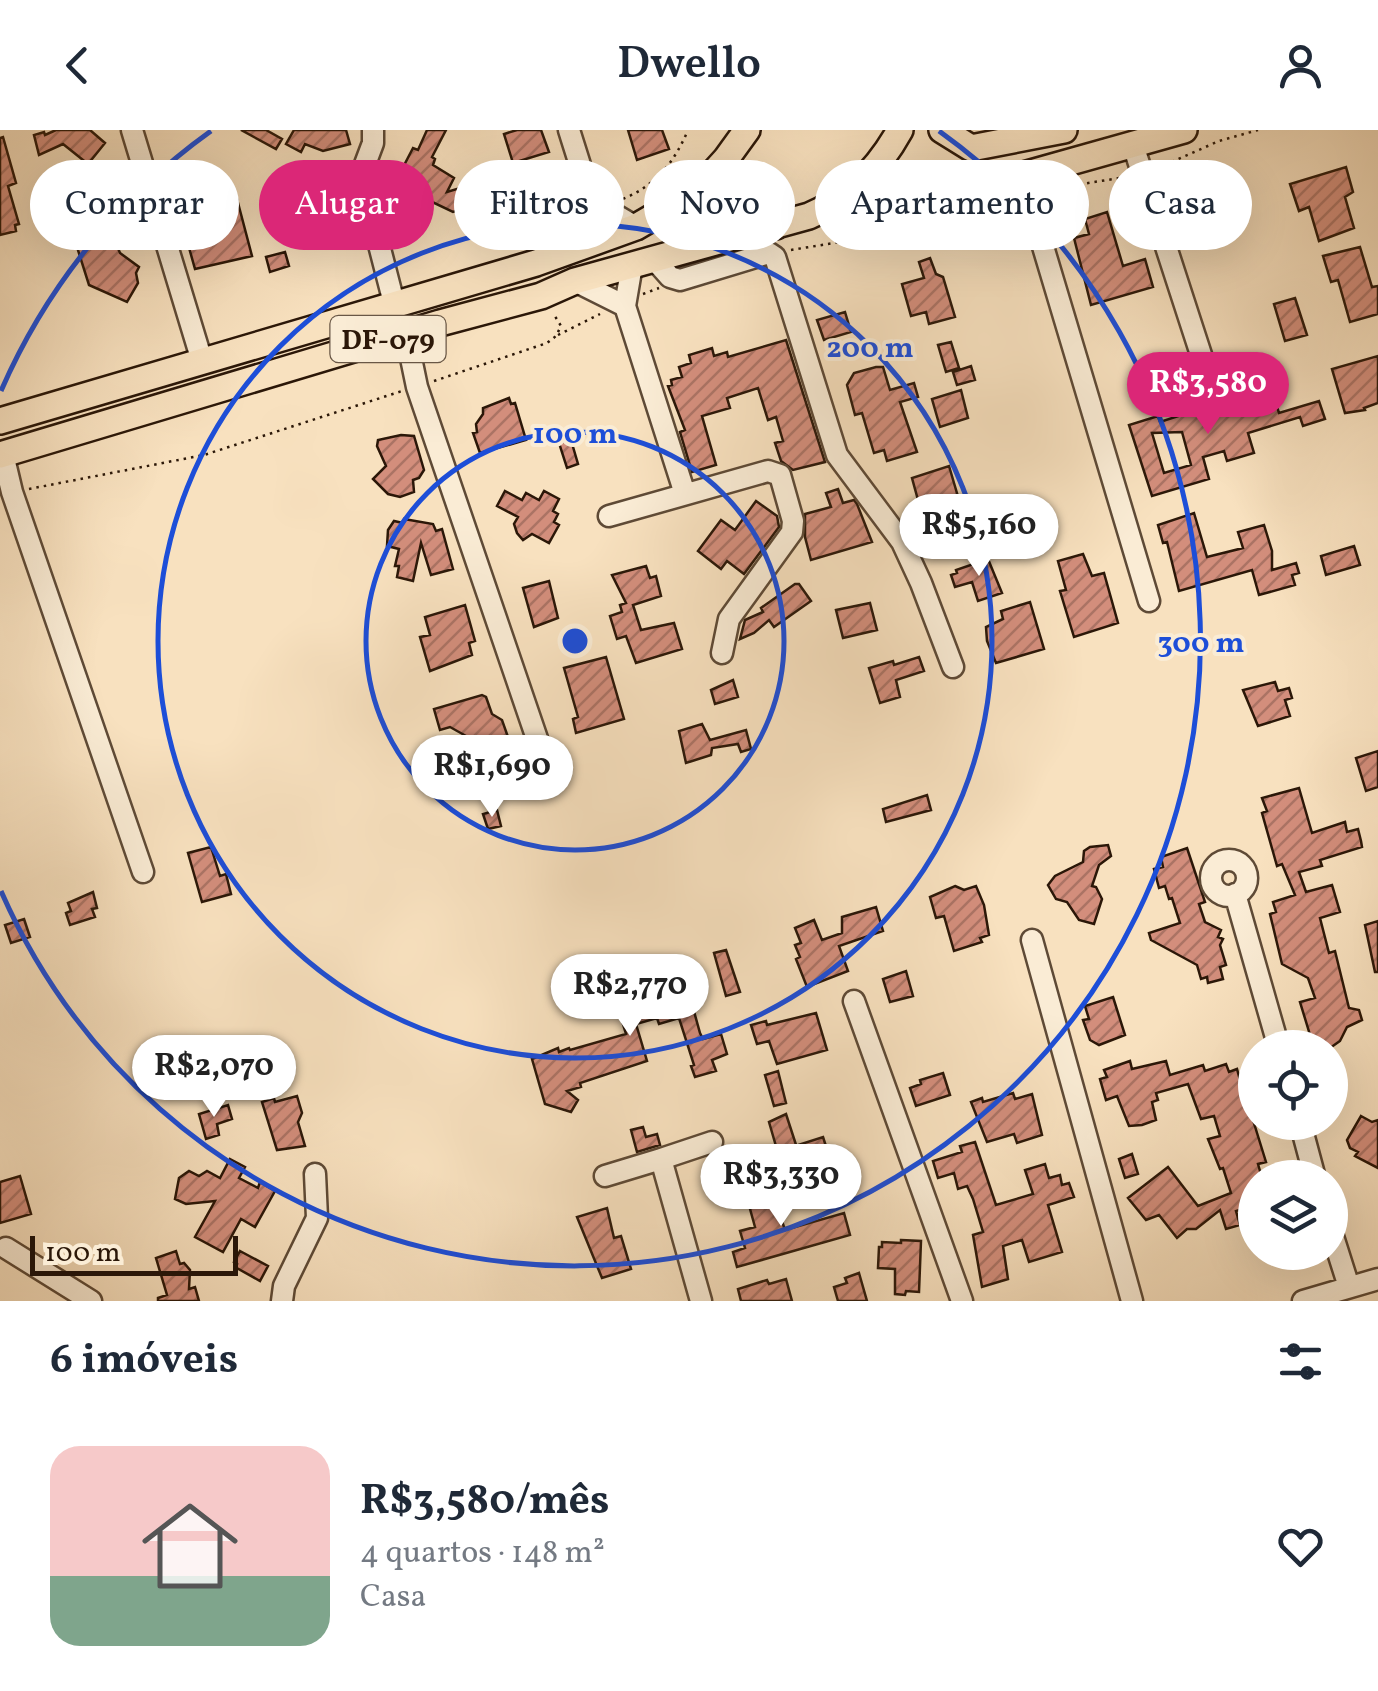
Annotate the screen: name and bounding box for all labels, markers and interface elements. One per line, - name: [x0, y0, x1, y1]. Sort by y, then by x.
- text: Dwello: [617, 34, 761, 97]
- icon: back: [50, 38, 105, 93]
- icon: person: [1273, 38, 1328, 93]
- chip: Comprar: [30, 160, 239, 250]
- chip: Alugar: [259, 160, 434, 250]
- chip: Filtros: [454, 160, 624, 250]
- chip: Novo: [644, 160, 795, 250]
- chip: Apartamento: [815, 160, 1089, 250]
- chip: Casa: [1109, 160, 1252, 250]
- road number: DF-079: [330, 316, 446, 362]
- text: 200 m: [826, 328, 914, 370]
- pin: R$3,580: [1116, 352, 1300, 437]
- text: R$3,580: [1149, 362, 1267, 406]
- text: 100 m: [533, 414, 617, 456]
- pin: R$5,160: [887, 494, 1071, 579]
- text: R$5,160: [921, 504, 1037, 548]
- centre of rings: [557, 623, 593, 659]
- text: 300 m: [1157, 623, 1245, 665]
- pin: R$1,690: [400, 735, 584, 820]
- text: R$1,690: [433, 745, 551, 789]
- pin: R$2,770: [538, 954, 722, 1039]
- text: R$2,770: [573, 964, 687, 1008]
- map controls: [1238, 1030, 1348, 1270]
- button: locate: [1238, 1030, 1348, 1140]
- pin: R$2,070: [122, 1035, 306, 1120]
- text: R$2,070: [154, 1045, 274, 1089]
- pin: R$3,330: [689, 1144, 873, 1229]
- text: R$3,330: [722, 1154, 840, 1198]
- button: layers: [1238, 1160, 1348, 1270]
- scale bar: [30, 1231, 238, 1276]
- text: 100 m: [45, 1234, 120, 1273]
- text: 6 imóveis: [50, 1332, 238, 1391]
- icon: filters: [1273, 1334, 1328, 1389]
- text: R$3,580/mês: [360, 1473, 609, 1532]
- icon: home: [130, 1486, 250, 1606]
- icon: heart: [1273, 1519, 1328, 1574]
- text: 4 quartos · 148 m²: [360, 1532, 605, 1576]
- text: Casa: [360, 1576, 426, 1620]

